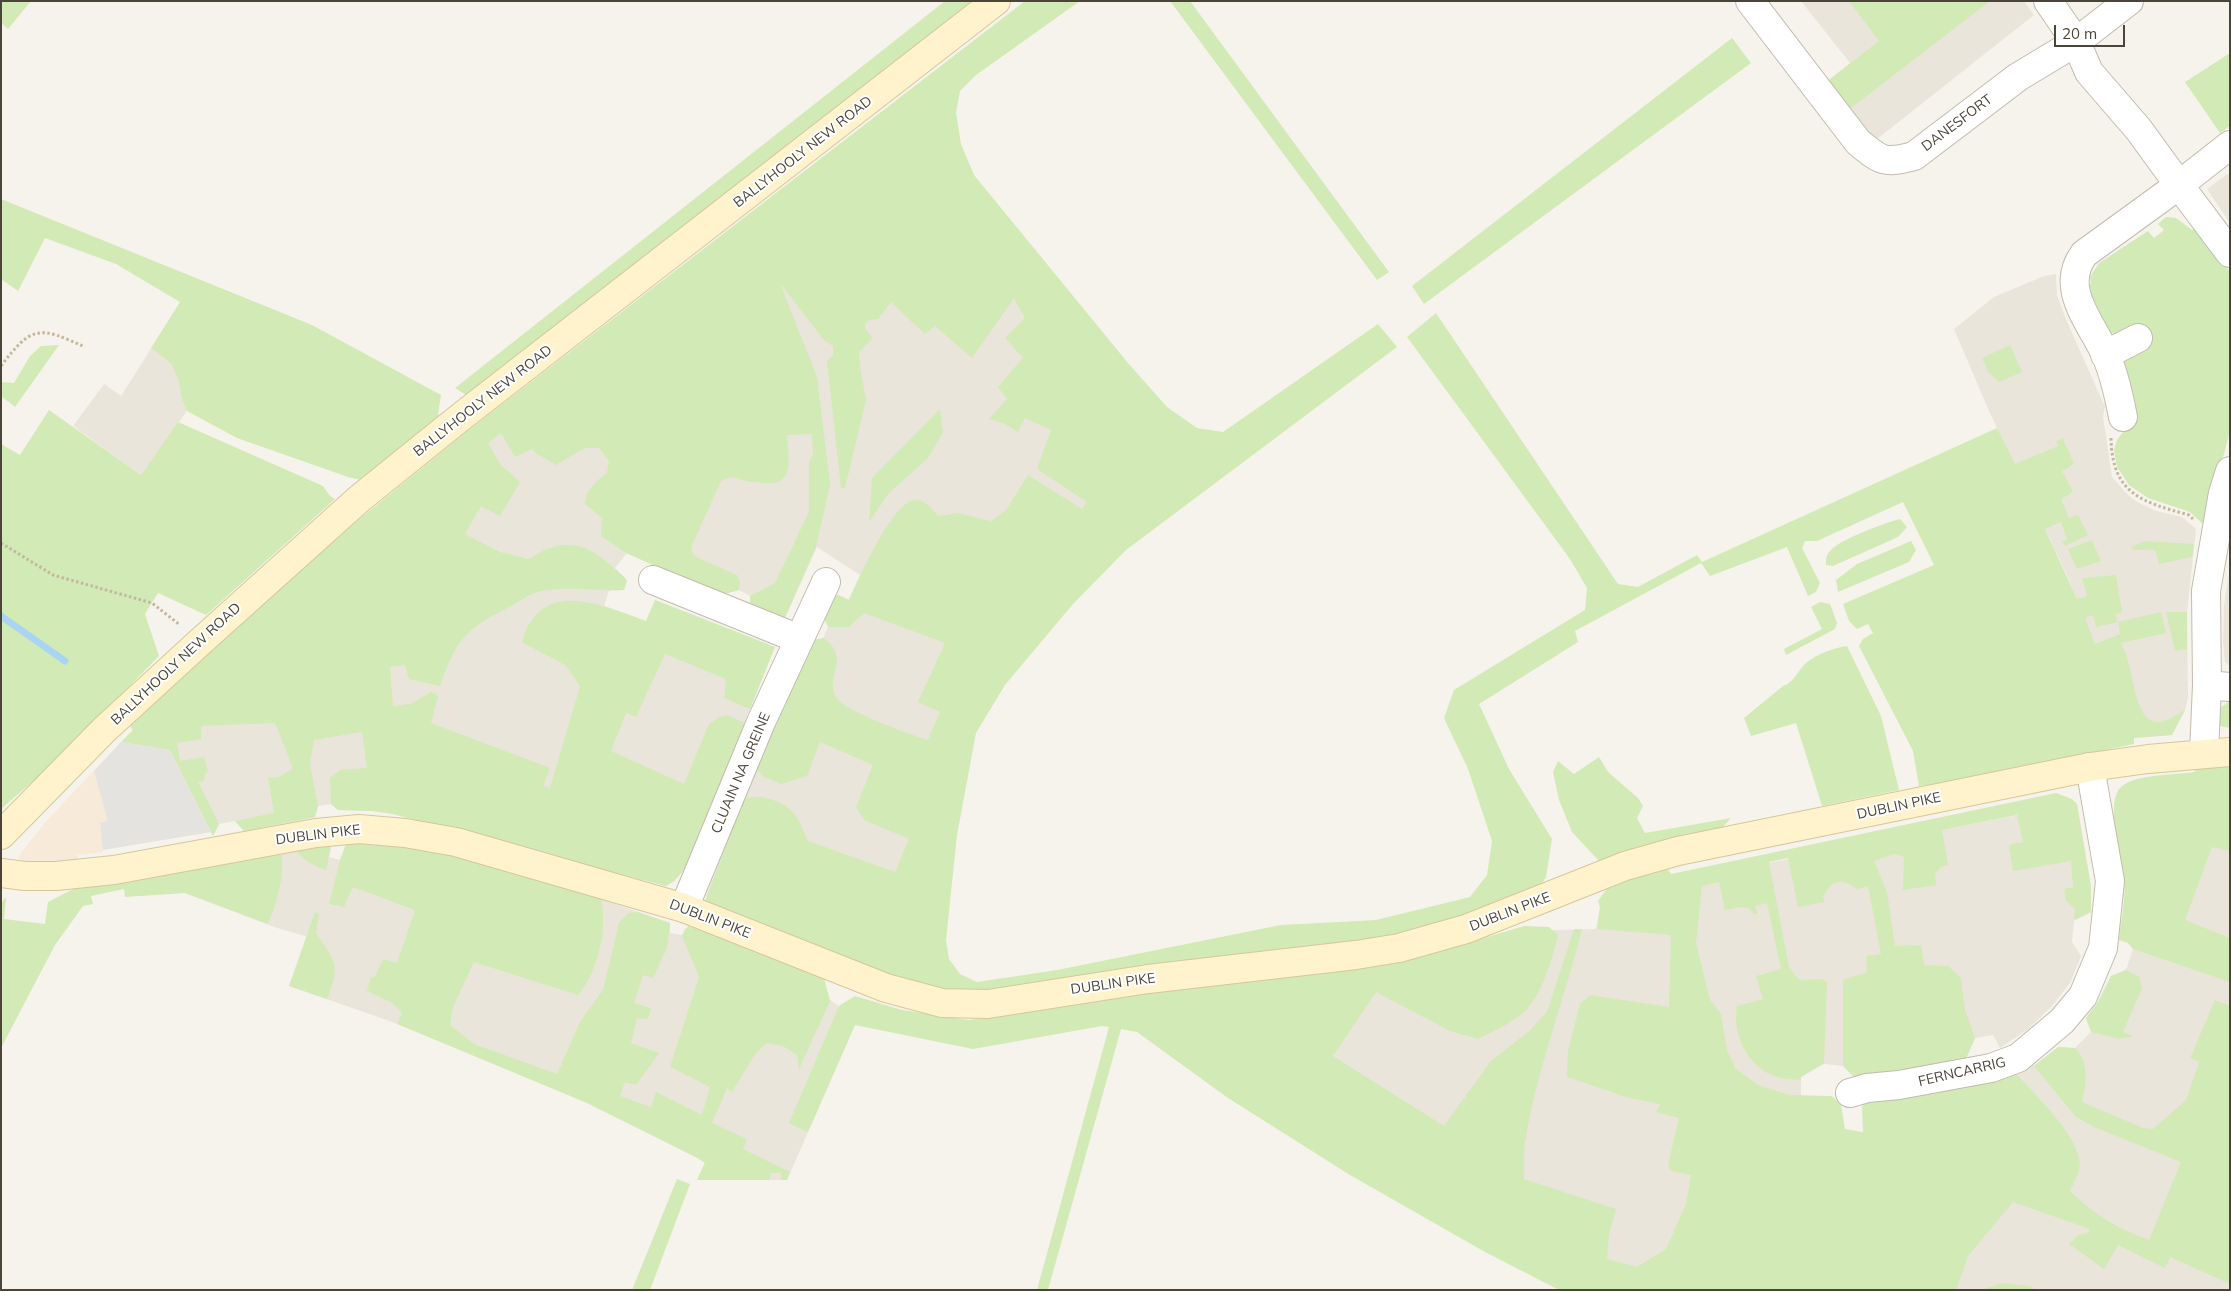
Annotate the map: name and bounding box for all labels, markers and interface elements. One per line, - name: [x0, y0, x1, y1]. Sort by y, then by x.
- scale bar: [2056, 15, 2127, 47]
- text: 20 m: [2062, 24, 2097, 43]
- street label: DANESFORT: [1918, 91, 1996, 155]
- street label: BALLYHOOLY NEW ROAD: [730, 93, 876, 211]
- street label: BALLYHOOLY NEW ROAD: [410, 342, 556, 460]
- street label: BALLYHOOLY NEW ROAD: [108, 599, 244, 729]
- street label: CLUAIN NA GREINE: [708, 710, 774, 836]
- street label: DUBLIN PIKE: [1855, 789, 1943, 823]
- street label: DUBLIN PIKE: [275, 821, 361, 849]
- street label: DUBLIN PIKE: [1467, 889, 1553, 935]
- street label: DUBLIN PIKE: [667, 896, 753, 942]
- street label: DUBLIN PIKE: [1070, 970, 1156, 998]
- street label: FERNCARRIG: [1917, 1054, 2007, 1090]

